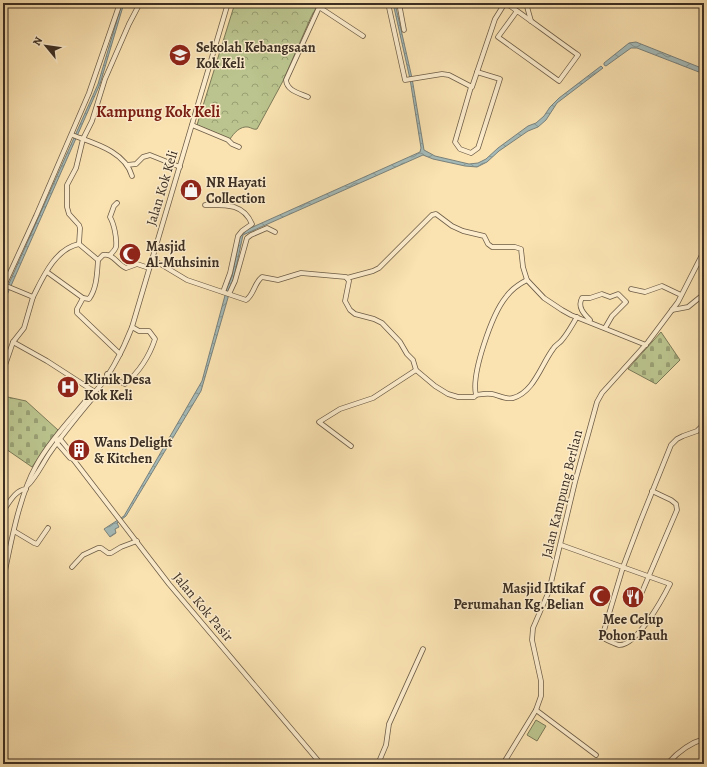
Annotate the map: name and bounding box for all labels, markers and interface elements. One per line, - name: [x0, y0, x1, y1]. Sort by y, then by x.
- north arrow: [26, 26, 66, 66]
- text: N: [29, 34, 46, 49]
- place label: Sekolah Kebangsaan Kok Keli: [196, 38, 316, 73]
- school or university icon: Sekolah Kebangsaan Kok Keli: [167, 42, 193, 68]
- district label: Kampung Kok Keli: [96, 101, 220, 123]
- street label: Jalan Kok Keli: [141, 148, 183, 228]
- place label: NR Hayati Collection: [206, 173, 266, 208]
- shop icon: NR Hayati Collection: [178, 177, 204, 203]
- place label: Masjid Al-Muhsinin: [145, 237, 219, 272]
- mosque icon: Masjid Al-Muhsinin: [117, 241, 143, 267]
- place label: Klinik Desa Kok Keli: [84, 370, 151, 405]
- hospital icon: Klinik Desa Kok Keli: [55, 374, 81, 400]
- street label: Jalan Kampung Berlian: [537, 427, 587, 560]
- place label: Wans Delight & Kitchen: [93, 433, 173, 468]
- building icon: Wans Delight & Kitchen: [66, 437, 92, 463]
- street label: Jalan Kok Pasir: [168, 568, 238, 646]
- place label: Masjid Iktikaf Perumahan Kg. Belian: [454, 579, 586, 614]
- mosque icon: Masjid Iktikaf Perumahan Kg. Belian: [587, 583, 613, 609]
- restaurant icon: Mee Celup Pohon Pauh: [620, 584, 646, 610]
- place label: Mee Celup Pohon Pauh: [598, 610, 668, 645]

